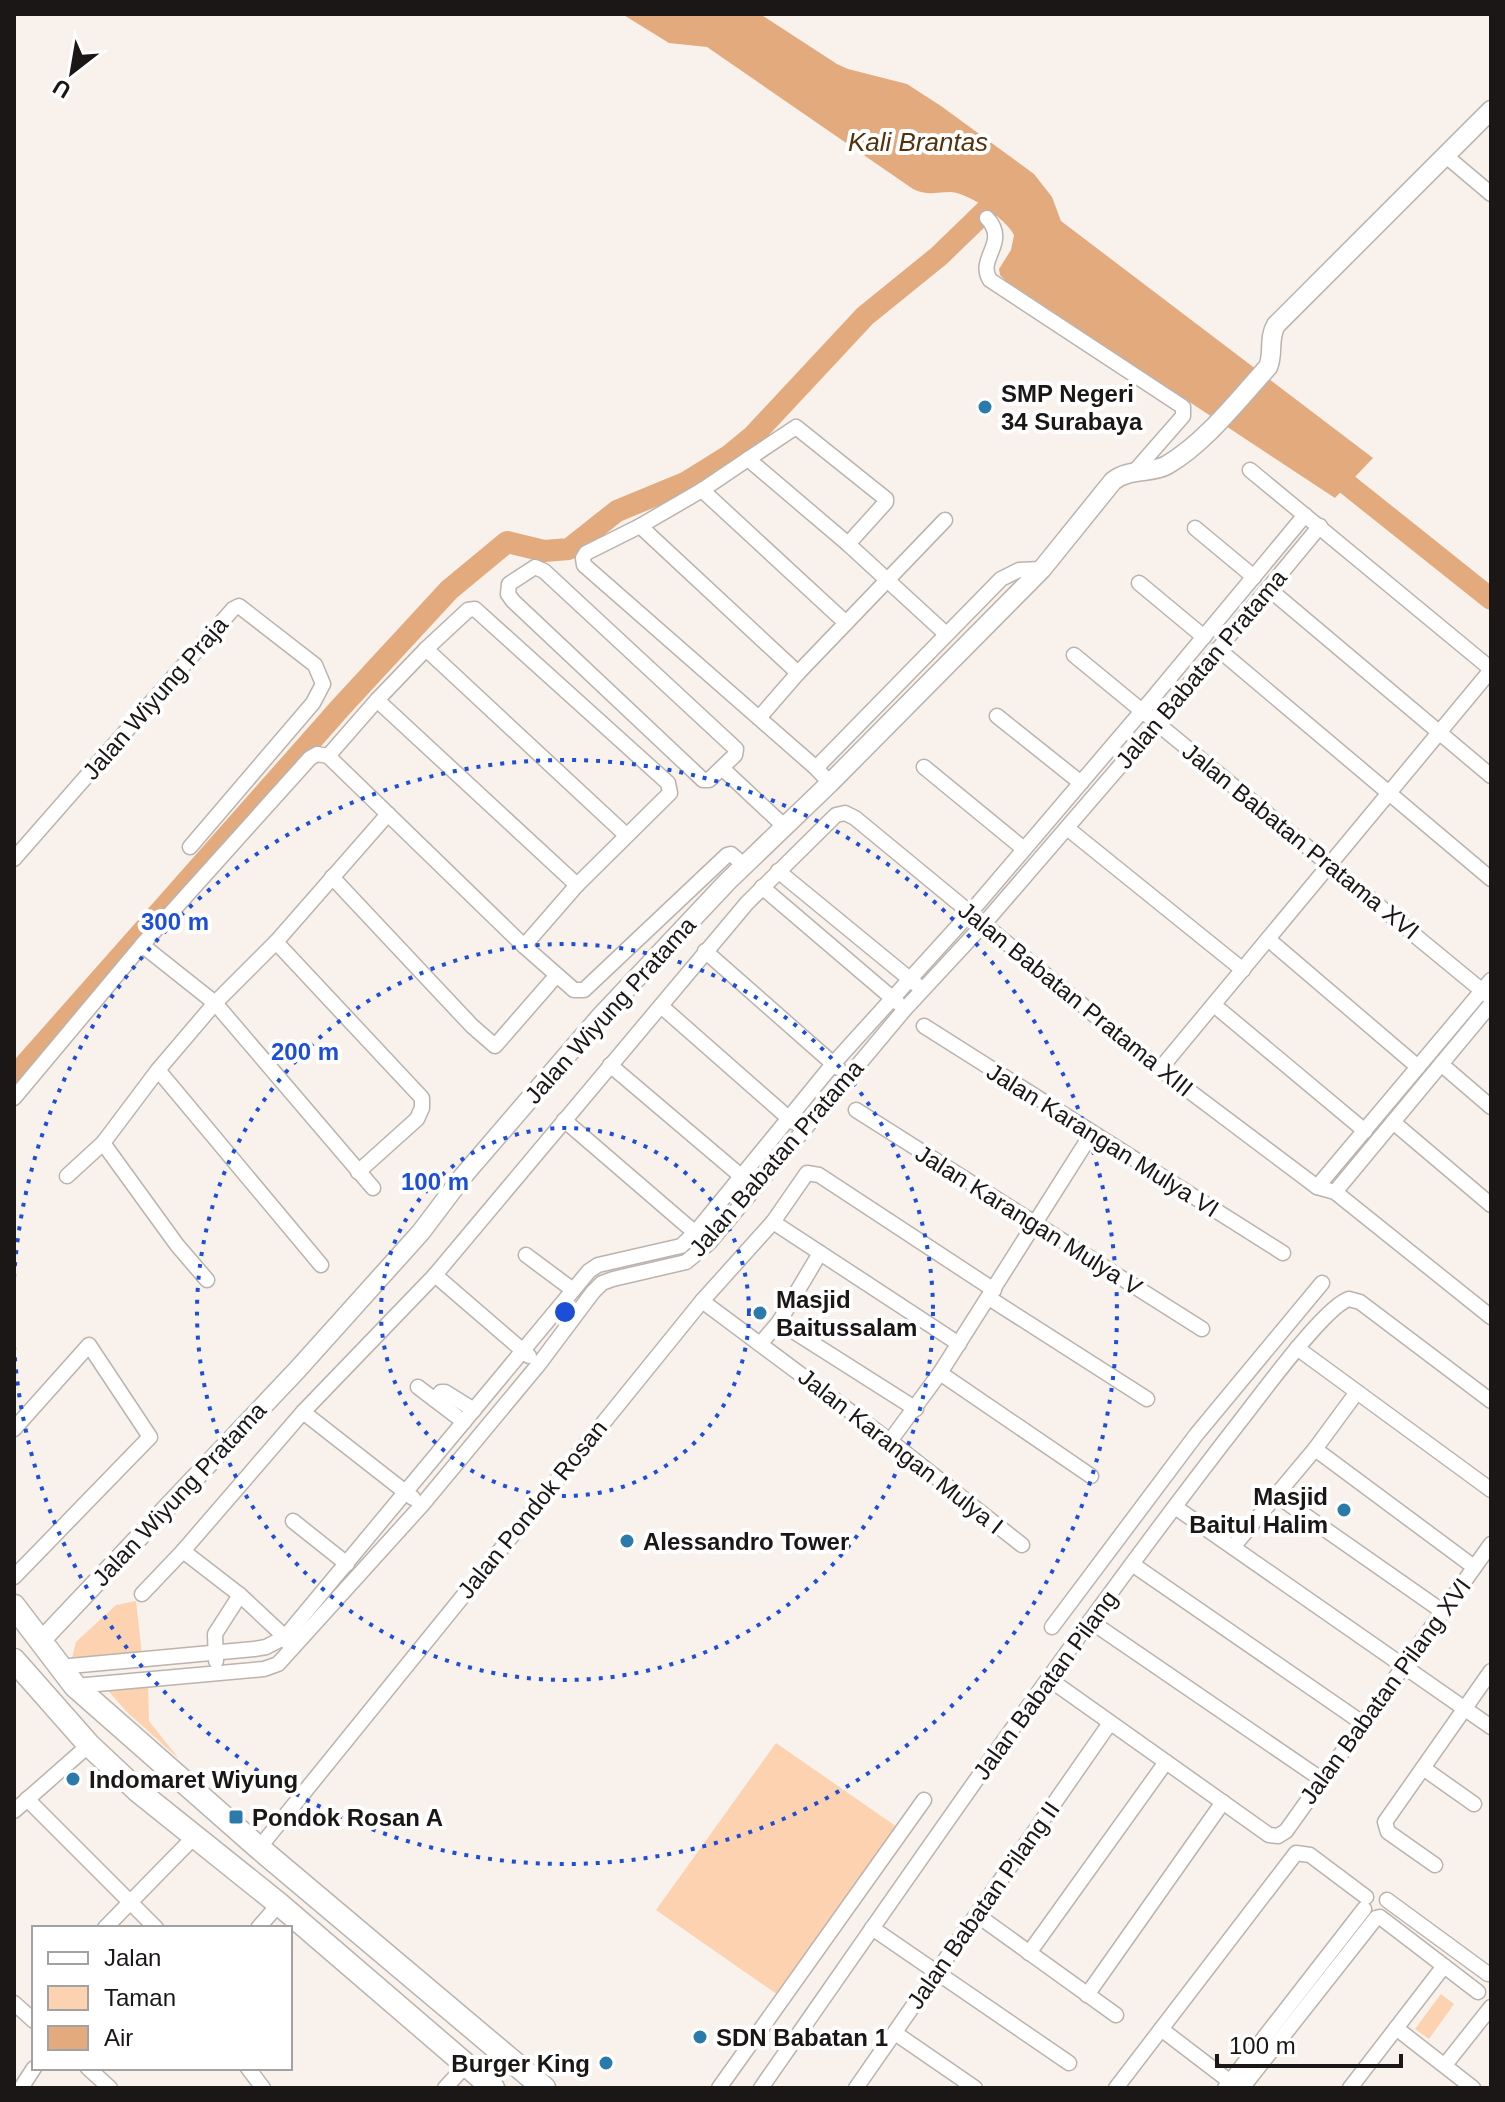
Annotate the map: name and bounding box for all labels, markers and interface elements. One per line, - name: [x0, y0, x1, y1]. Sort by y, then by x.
- north arrow: [32, 32, 112, 112]
- text: U: [49, 74, 75, 104]
- water label: Kali Brantas: [848, 127, 988, 157]
- place label: SMP Negeri 34 Surabaya: [1001, 380, 1143, 435]
- marker: SMP Negeri 34 Surabaya: [976, 398, 994, 416]
- street label: Jalan Babatan Pratama: [1110, 564, 1292, 774]
- street label: Jalan Wiyung Praja: [77, 611, 233, 785]
- street label: Jalan Babatan Pratama XVI: [1177, 737, 1425, 945]
- street label: Jalan Babatan Pratama XIII: [953, 896, 1199, 1102]
- text: 300 m: [141, 908, 209, 935]
- street label: Jalan Wiyung Pratama: [519, 911, 701, 1109]
- text: 200 m: [271, 1038, 339, 1065]
- street label: Jalan Babatan Pratama: [684, 1054, 869, 1262]
- street label: Jalan Karangan Mulya VI: [982, 1057, 1224, 1223]
- street label: Jalan Karangan Mulya V: [910, 1139, 1148, 1301]
- text: 100 m: [401, 1168, 469, 1195]
- place label: Masjid Baitussalam: [776, 1286, 917, 1341]
- centre of rings: [551, 1298, 579, 1326]
- marker: Masjid Baitussalam: [751, 1304, 769, 1322]
- street label: Jalan Karangan Mulya I: [793, 1363, 1009, 1539]
- street label: Jalan Wiyung Pratama: [87, 1396, 272, 1592]
- street label: Jalan Pondok Rosan: [452, 1414, 612, 1604]
- place label: Masjid Baitul Halim: [1189, 1483, 1328, 1538]
- marker: Masjid Baitul Halim: [1335, 1501, 1353, 1519]
- place label: Alessandro Tower: [643, 1528, 849, 1555]
- marker: Alessandro Tower: [618, 1532, 636, 1550]
- street label: Jalan Babatan Pilang XVI: [1294, 1573, 1476, 1809]
- street label: Jalan Babatan Pilang: [967, 1585, 1123, 1785]
- place label: Indomaret Wiyung: [89, 1766, 298, 1793]
- marker: Indomaret Wiyung: [64, 1770, 82, 1788]
- street label: Jalan Babatan Pilang II: [901, 1796, 1065, 2014]
- place label: Pondok Rosan A: [252, 1804, 443, 1831]
- marker: Pondok Rosan A: [227, 1808, 245, 1826]
- legend: [32, 1926, 292, 2070]
- text: Jalan: [104, 1944, 161, 1971]
- text: Taman: [104, 1984, 176, 2011]
- scale bar: [1217, 2018, 1401, 2068]
- text: Air: [104, 2024, 133, 2051]
- place label: SDN Babatan 1: [716, 2024, 888, 2051]
- marker: SDN Babatan 1: [691, 2028, 709, 2046]
- text: 100 m: [1229, 2032, 1296, 2059]
- place label: Burger King: [451, 2050, 590, 2077]
- marker: Burger King: [597, 2054, 615, 2072]

